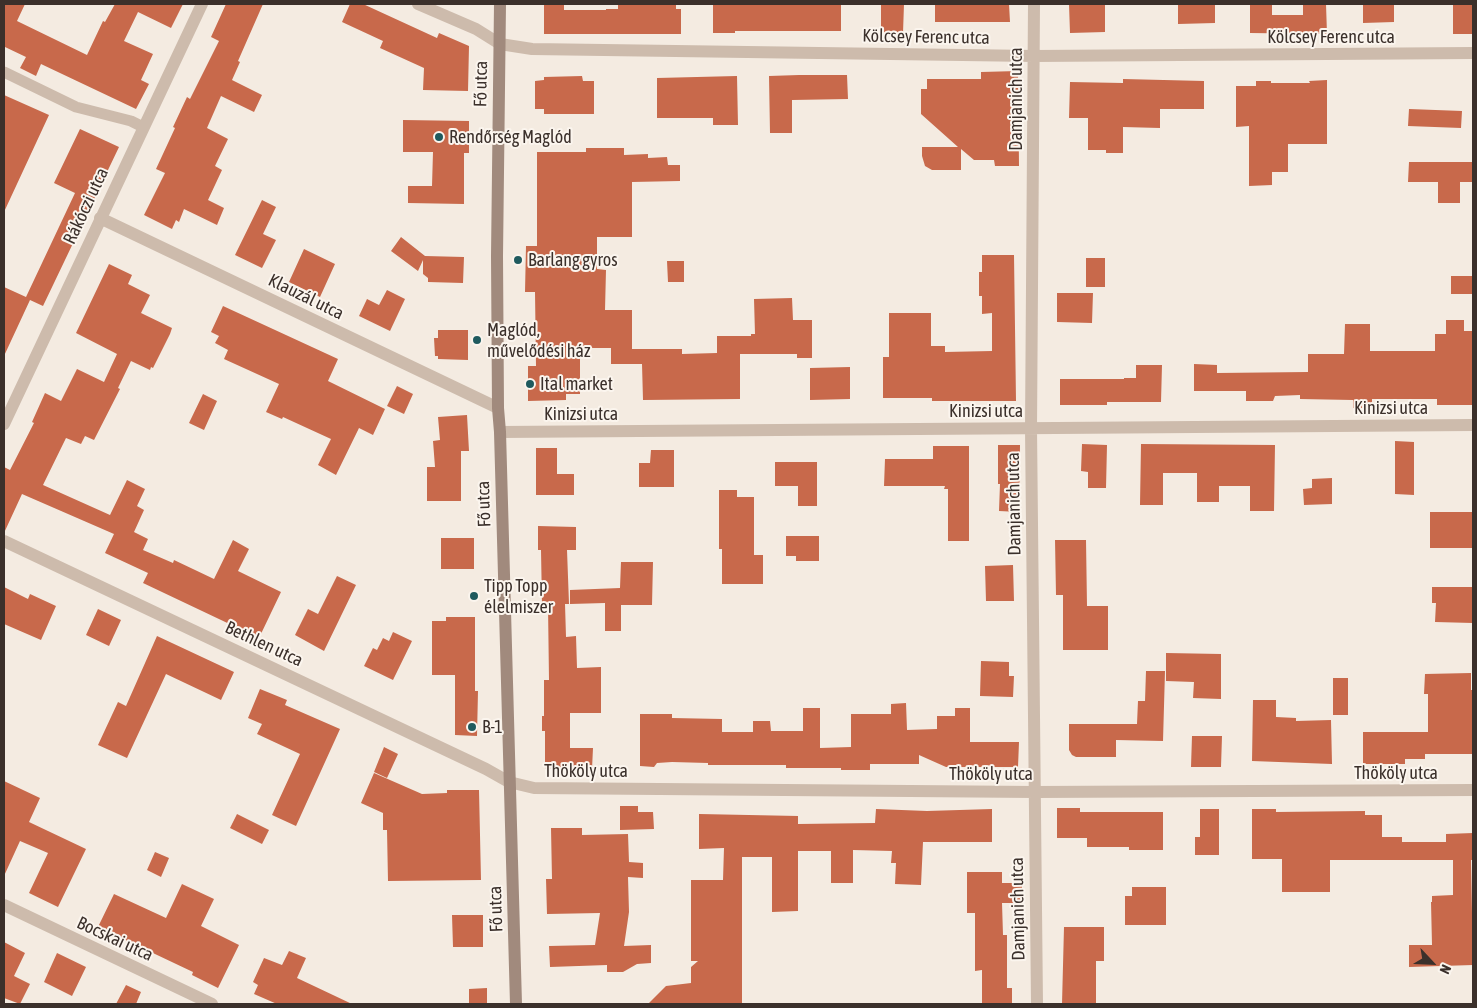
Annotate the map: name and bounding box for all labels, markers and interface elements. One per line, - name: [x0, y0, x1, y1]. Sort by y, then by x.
- street label: Kölcsey Ferenc utca: [862, 25, 990, 49]
- street label: Kölcsey Ferenc utca: [1267, 26, 1395, 48]
- street label: Damjanich utca: [1005, 47, 1027, 151]
- street label: Fő utca: [470, 61, 492, 107]
- place label: Rendőrség Maglód: [449, 126, 572, 148]
- marker: Rendőrség Maglód: [433, 131, 445, 143]
- street label: Rákóczi utca: [59, 164, 113, 248]
- place label: Barlang gyros: [528, 249, 618, 271]
- marker: Barlang gyros: [512, 254, 524, 266]
- street label: Klauzál utca: [265, 269, 347, 325]
- place label: Maglód, művelődési ház: [487, 319, 590, 362]
- marker: Maglód, művelődési ház: [471, 334, 483, 346]
- place label: Ital market: [540, 373, 613, 395]
- marker: Ital market: [524, 378, 536, 390]
- street label: Kinizsi utca: [1354, 397, 1428, 419]
- street label: Kinizsi utca: [949, 400, 1023, 422]
- street label: Kinizsi utca: [544, 403, 618, 425]
- street label: Damjanich utca: [1002, 452, 1026, 556]
- street label: Fő utca: [472, 480, 496, 528]
- place label: Tipp Topp élelmiszer: [484, 575, 553, 618]
- marker: Tipp Topp élelmiszer: [468, 590, 480, 602]
- street label: Bethlen utca: [222, 617, 306, 671]
- place label: B-1: [482, 716, 503, 738]
- marker: B-1: [466, 721, 478, 733]
- street label: Thököly utca: [544, 760, 628, 782]
- street label: Thököly utca: [1354, 762, 1438, 784]
- street label: Thököly utca: [949, 763, 1033, 785]
- street label: Damjanich utca: [1006, 857, 1030, 961]
- street label: Fő utca: [484, 885, 508, 933]
- street label: Bocskai utca: [73, 912, 157, 966]
- north arrow: [1407, 938, 1457, 988]
- text: N: [1437, 962, 1455, 976]

